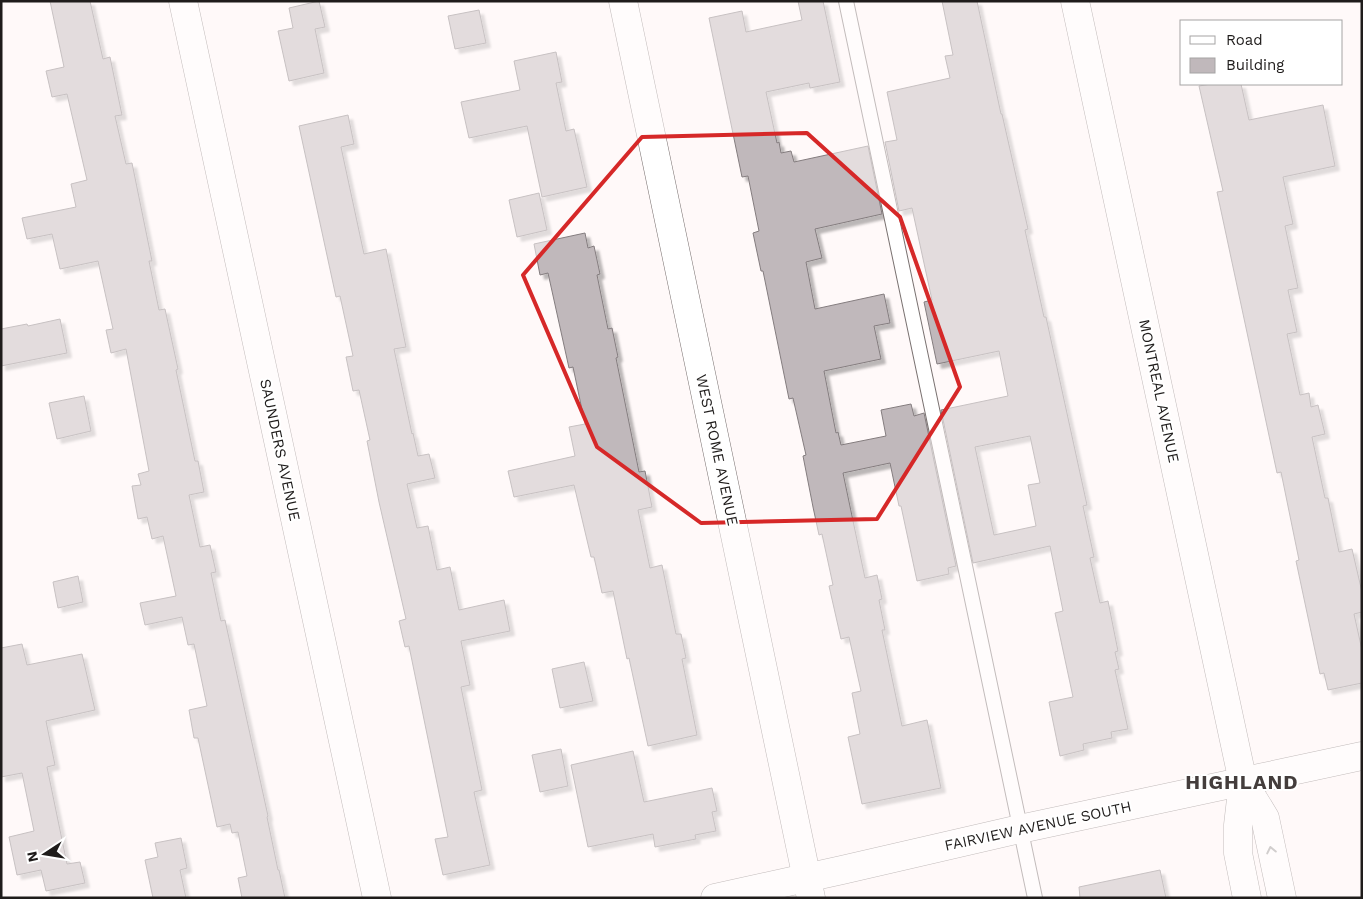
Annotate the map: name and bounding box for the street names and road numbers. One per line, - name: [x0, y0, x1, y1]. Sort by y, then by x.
- street label: MONTREAL AVENUE: [1135, 318, 1183, 464]
- street label: WEST ROME AVENUE: [692, 373, 742, 527]
- street label: SAUNDERS AVENUE: [256, 377, 304, 523]
- street label: FAIRVIEW AVENUE SOUTH: [943, 797, 1133, 855]

